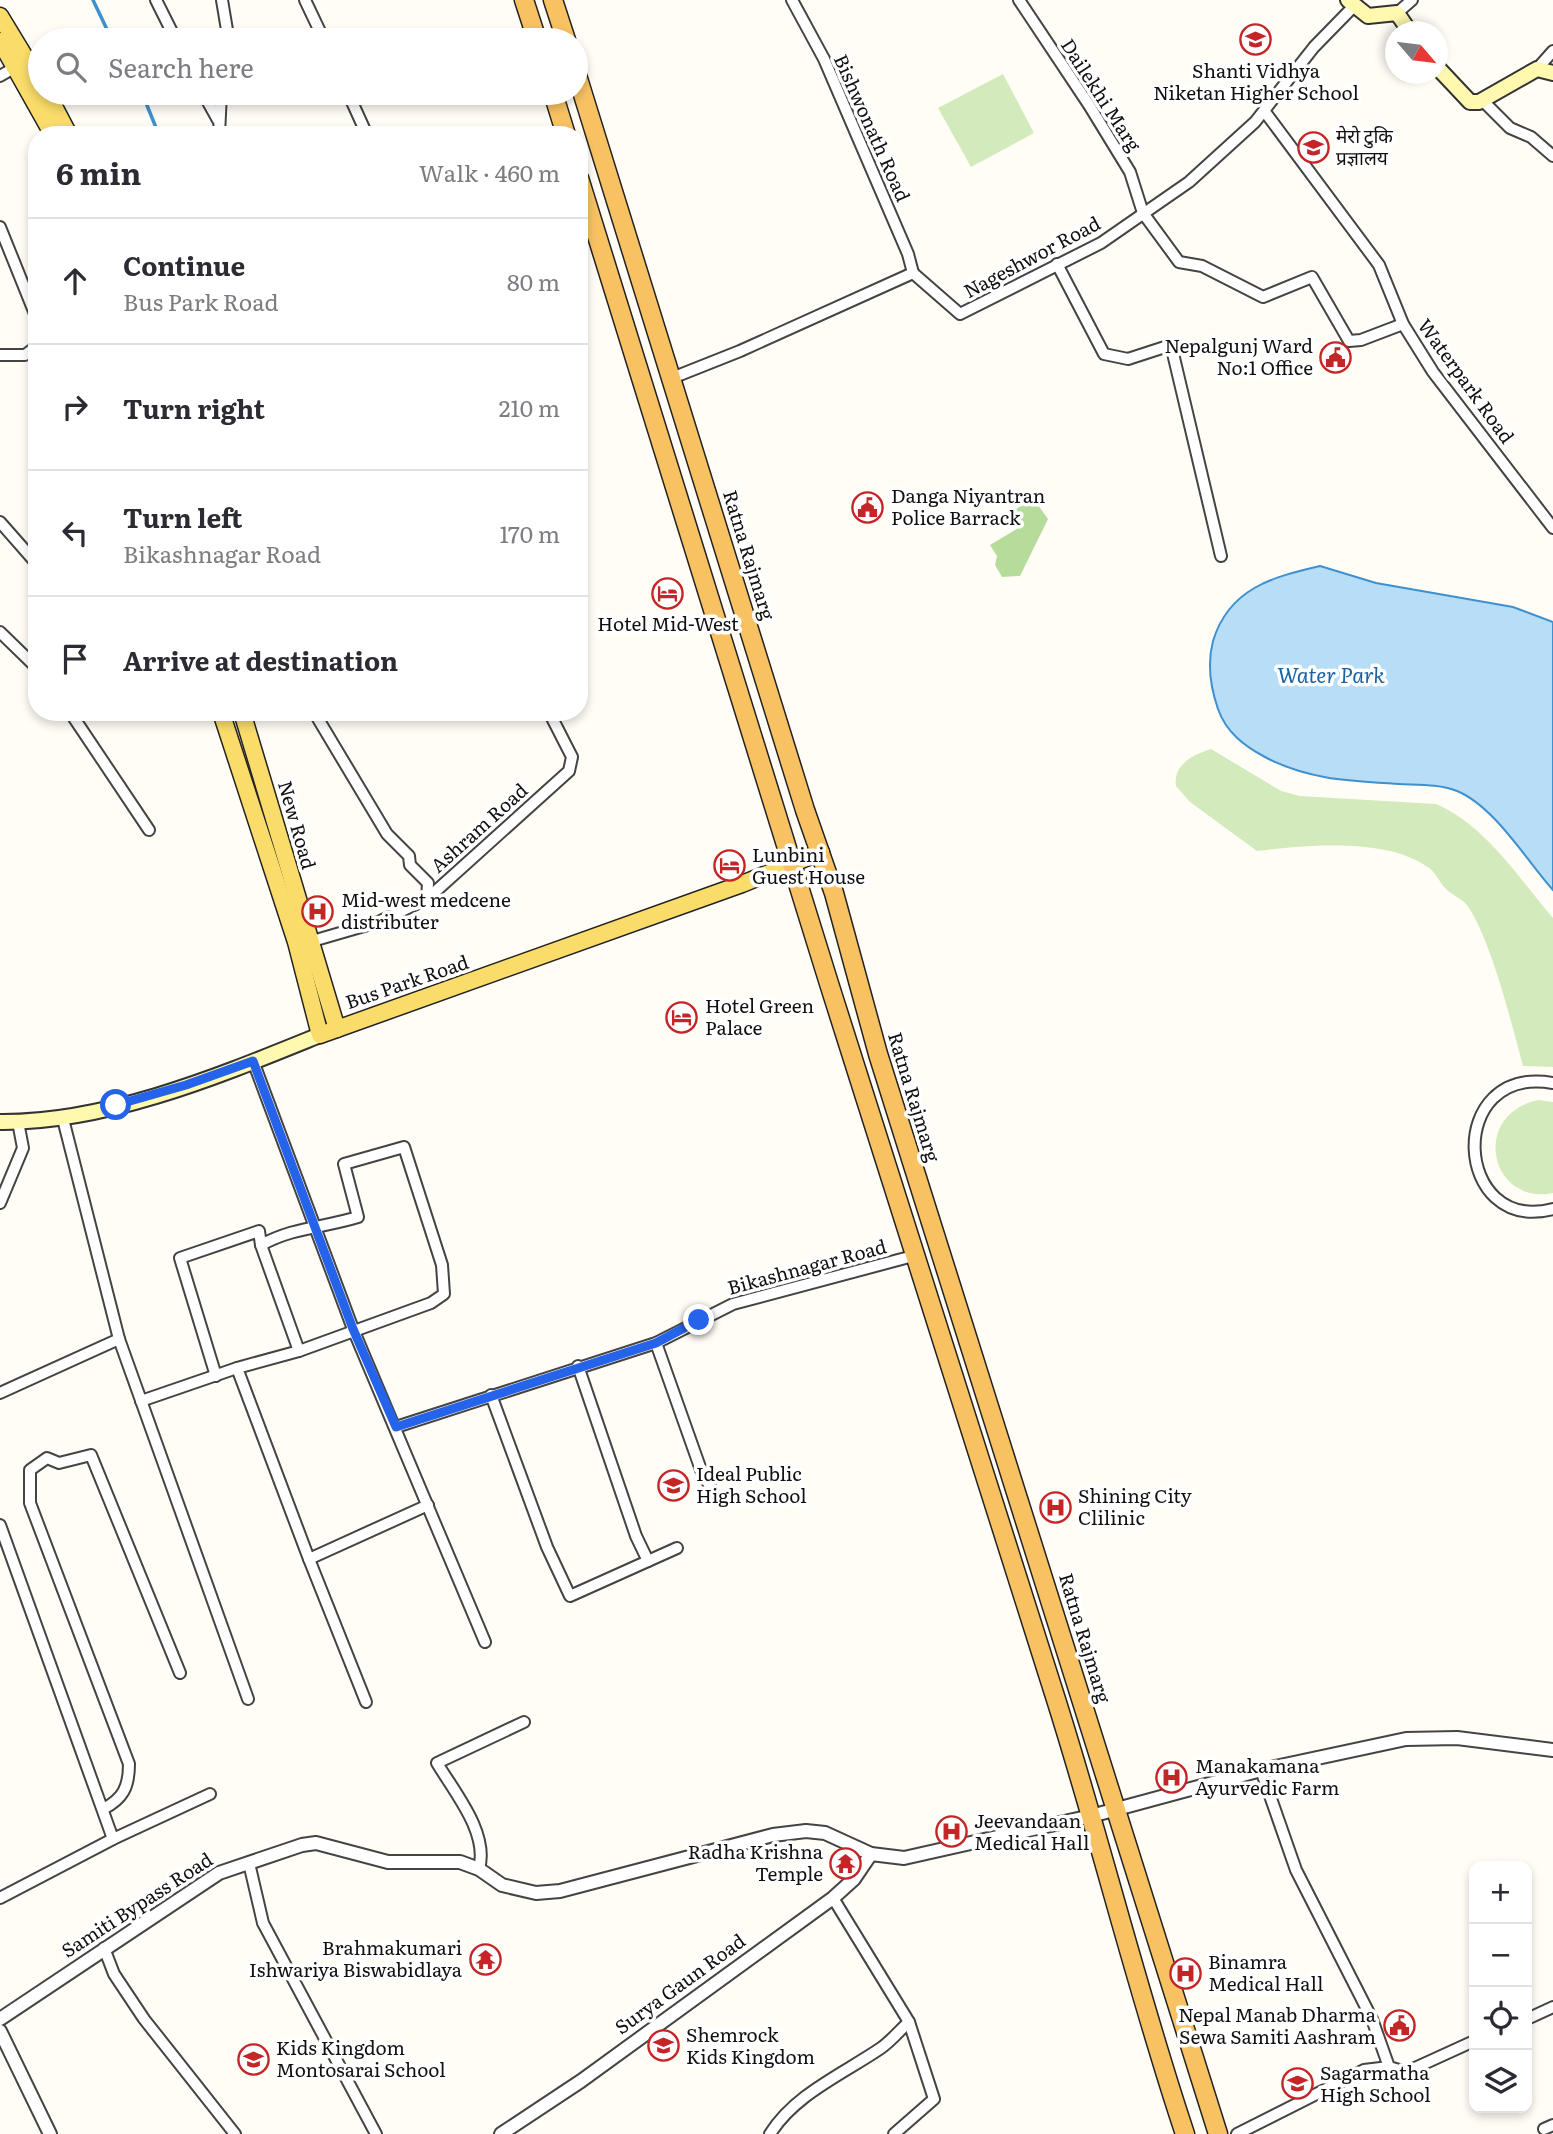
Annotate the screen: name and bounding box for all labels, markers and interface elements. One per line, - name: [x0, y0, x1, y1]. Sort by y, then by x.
- north arrow: [1385, 21, 1448, 84]
- school or university icon: Shanti Vidhya Niketan Higher School: [1239, 23, 1273, 57]
- search box: [28, 28, 588, 105]
- street label: Dailekhi Marg: [1055, 33, 1149, 157]
- text: Search here: [108, 47, 254, 86]
- icon: search: [52, 48, 90, 86]
- street label: Bishwonath Road: [828, 49, 918, 206]
- place label: Shanti Vidhya Niketan Higher School: [1153, 56, 1359, 106]
- place label: मेराे टुकि प्रज्ञालय: [1336, 121, 1393, 171]
- school or university icon: मेराे टुकि प्रज्ञालय: [1296, 130, 1330, 164]
- text: 6 min: [56, 150, 141, 194]
- text: Walk · 460 m: [419, 155, 560, 189]
- street label: Nageshwor Road: [958, 208, 1105, 304]
- text: Continue: [123, 245, 245, 284]
- icon: ahead: [56, 262, 94, 300]
- text: 80 m: [507, 264, 560, 298]
- text: Bus Park Road: [123, 284, 279, 318]
- street label: Waterpark Road: [1412, 312, 1522, 449]
- place label: Nepalgunj Ward No:1 Office: [1165, 331, 1313, 381]
- public building icon: Nepalgunj Ward No:1 Office: [1319, 340, 1353, 374]
- icon: right: [56, 388, 94, 426]
- text: Turn right: [123, 388, 265, 427]
- text: 210 m: [499, 390, 560, 424]
- place label: Danga Niyantran Police Barrack: [891, 481, 1045, 531]
- street label: Ratna Rajmarg: [717, 486, 783, 623]
- public building icon: Danga Niyantran Police Barrack: [851, 490, 885, 524]
- text: Turn left: [123, 497, 242, 536]
- icon: left: [56, 514, 94, 552]
- text: 170 m: [499, 516, 560, 550]
- text: Bikashnagar Road: [123, 536, 321, 570]
- hotel icon: Hotel Mid-West: [651, 576, 685, 610]
- place label: Hotel Mid-West: [597, 609, 739, 637]
- icon: arrive: [56, 640, 94, 678]
- text: Arrive at destination: [123, 640, 398, 679]
- water label: Water Park: [1277, 658, 1385, 689]
- street label: Ashram Road: [424, 776, 533, 879]
- street label: New Road: [272, 777, 324, 873]
- place label: Lunbini Guest House: [752, 840, 865, 890]
- hotel icon: Lunbini Guest House: [712, 849, 746, 883]
- place label: Mid-west medcene distributer: [341, 885, 511, 935]
- hospital icon: Mid-west medcene distributer: [301, 894, 335, 928]
- street label: Bus Park Road: [341, 947, 472, 1015]
- place label: Hotel Green Palace: [705, 991, 814, 1041]
- hotel icon: Hotel Green Palace: [665, 1000, 699, 1034]
- street label: Ratna Rajmarg: [882, 1028, 948, 1165]
- route start: [100, 1089, 131, 1120]
- street label: Bikashnagar Road: [724, 1231, 890, 1301]
- route end: [683, 1304, 714, 1335]
- place label: Ideal Public High School: [696, 1459, 807, 1509]
- school or university icon: Ideal Public High School: [656, 1468, 690, 1502]
- place label: Shining City Clilinic: [1078, 1481, 1192, 1531]
- hospital icon: Shining City Clilinic: [1038, 1490, 1072, 1524]
- street label: Ratna Rajmarg: [1053, 1569, 1119, 1706]
- place label: Manakamana Ayurvedic Farm: [1195, 1751, 1340, 1801]
- hospital icon: Manakamana Ayurvedic Farm: [1155, 1760, 1189, 1794]
- place label: Jeevandaan Medical Hall: [974, 1806, 1089, 1856]
- hospital icon: Jeevandaan Medical Hall: [934, 1815, 968, 1849]
- place label: Radha Krishna Temple: [688, 1837, 824, 1887]
- street label: Samiti Bypass Road: [55, 1845, 218, 1964]
- temple icon: Radha Krishna Temple: [829, 1846, 863, 1880]
- map controls: [1469, 1861, 1532, 2113]
- button: +: [1469, 1861, 1532, 1924]
- button: −: [1469, 1924, 1532, 1987]
- street label: Surya Gaun Road: [608, 1926, 751, 2040]
- place label: Brahmakumari Ishwariya Biswabidlaya: [249, 1933, 463, 1983]
- temple icon: Brahmakumari Ishwariya Biswabidlaya: [468, 1942, 502, 1976]
- place label: Binamra Medical Hall: [1208, 1947, 1323, 1997]
- hospital icon: Binamra Medical Hall: [1168, 1956, 1202, 1990]
- button: locate: [1469, 1987, 1532, 2050]
- place label: Nepal Manab Dharma Sewa Samiti Aashram: [1178, 2000, 1377, 2050]
- public building icon: Nepal Manab Dharma Sewa Samiti Aashram: [1382, 2009, 1416, 2043]
- place label: Shemrock Kids Kingdom: [686, 2020, 815, 2070]
- school or university icon: Shemrock Kids Kingdom: [646, 2029, 680, 2063]
- place label: Kids Kingdom Montosarai School: [276, 2033, 446, 2083]
- school or university icon: Kids Kingdom Montosarai School: [236, 2042, 270, 2076]
- button: layers: [1469, 2050, 1532, 2113]
- place label: Sagarmatha High School: [1320, 2058, 1431, 2108]
- school or university icon: Sagarmatha High School: [1280, 2067, 1314, 2101]

